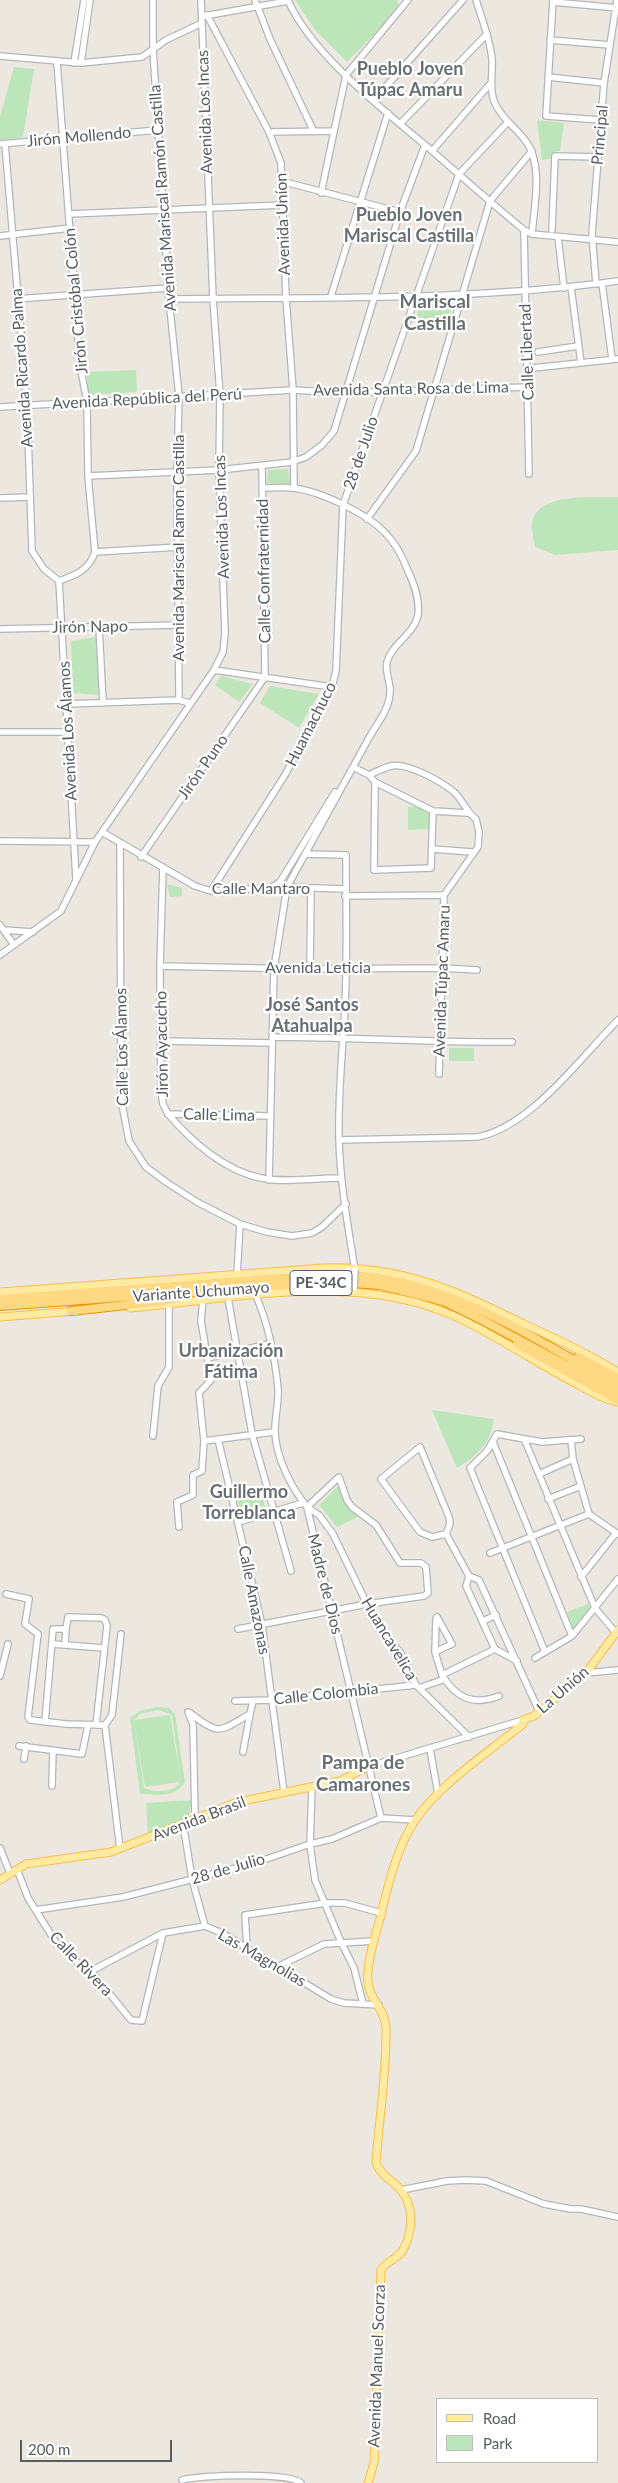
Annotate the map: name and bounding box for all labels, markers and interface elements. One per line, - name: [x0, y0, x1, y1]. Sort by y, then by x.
- street label: Avenida Los Incas: [193, 50, 217, 174]
- district label: Pueblo Joven Túpac Amaru: [357, 58, 463, 100]
- street label: Avenida Mariscal Ramón Castilla: [146, 84, 180, 312]
- street label: Principal: [588, 104, 612, 166]
- street label: Jirón Mollendo: [26, 123, 132, 151]
- street label: Avenida Uníon: [272, 172, 294, 276]
- district label: Pueblo Joven Mariscal Castilla: [344, 204, 474, 246]
- street label: Jirón Cristóbal Colón: [60, 227, 92, 375]
- street label: Avenida Ricardo Palma: [7, 288, 37, 448]
- district label: Mariscal Castilla: [399, 291, 471, 335]
- street label: Calle Libertad: [516, 303, 538, 401]
- street label: Avenida Santa Rosa de Lima: [313, 378, 509, 400]
- street label: Avenida República del Perú: [52, 384, 242, 414]
- street label: 28 de Julio: [340, 414, 382, 492]
- street label: Avenida Mariscal Ramon Castilla: [169, 434, 189, 662]
- street label: Avenida Los Incas: [210, 455, 234, 579]
- street label: Calle Confraternidad: [253, 498, 275, 644]
- street label: Jirón Napo: [52, 617, 128, 637]
- street label: Avenida Los Álamos: [55, 661, 81, 801]
- street label: Huamachuco: [282, 679, 340, 769]
- street label: Jirón Puno: [174, 731, 232, 803]
- street label: Calle Mantaro: [212, 879, 310, 899]
- street label: Avenida Túpac Amaru: [430, 904, 454, 1058]
- street label: Avenida Leticia: [265, 958, 371, 978]
- street label: Calle Los Álamos: [111, 988, 133, 1106]
- street label: Jirón Ayacucho: [151, 991, 173, 1097]
- district label: José Santos Atahualpa: [265, 994, 359, 1036]
- street label: Calle Lima: [183, 1105, 255, 1125]
- road number: PE-34C: [290, 1270, 352, 1296]
- street label: Variante Uchumayo: [132, 1278, 270, 1306]
- district label: Urbanización Fátima: [178, 1340, 284, 1382]
- district label: Guillermo Torreblanca: [202, 1481, 296, 1524]
- street label: Madre de Dios: [303, 1532, 347, 1636]
- street label: Calle Amazonas: [234, 1544, 274, 1656]
- street label: Huancavelica: [357, 1594, 421, 1684]
- street label: La Unión: [533, 1662, 593, 1718]
- street label: Calle Colombia: [273, 1679, 379, 1709]
- district label: Pampa de Camarones: [316, 1752, 410, 1796]
- street label: Avenida Brasil: [149, 1792, 249, 1846]
- street label: 28 de Julio: [189, 1849, 267, 1889]
- street label: Las Magnolias: [215, 1925, 309, 1991]
- street label: Calle Rivera: [45, 1928, 117, 2000]
- street label: Avenida Manuel Scorza: [365, 2284, 389, 2448]
- legend: [436, 2398, 598, 2463]
- text: Road: [483, 2409, 516, 2427]
- scale bar: [22, 2430, 175, 2462]
- text: Park: [483, 2434, 512, 2452]
- text: 200 m: [28, 2440, 70, 2458]

